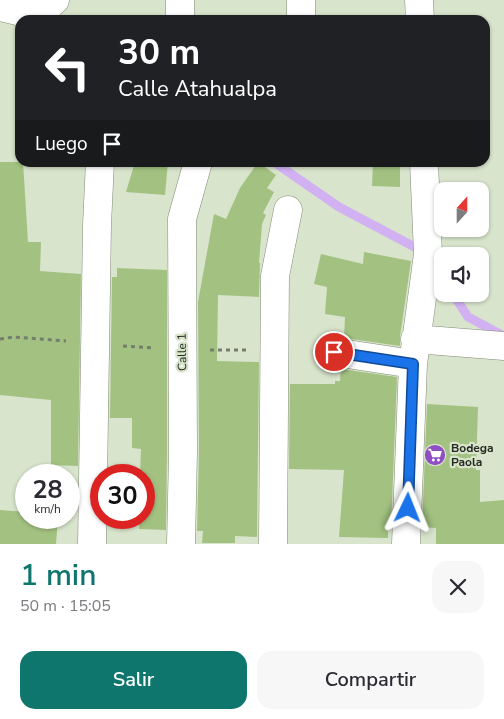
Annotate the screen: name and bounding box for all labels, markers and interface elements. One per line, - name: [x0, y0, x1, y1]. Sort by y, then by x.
- text: 30 m: [118, 29, 200, 76]
- icon: left: [35, 35, 100, 100]
- text: Calle Atahualpa: [118, 74, 277, 104]
- icon: arrive: [98, 130, 126, 158]
- text: Luego: [35, 131, 88, 157]
- north arrow: [434, 182, 489, 238]
- map controls: [434, 182, 489, 302]
- button: sound: [434, 247, 489, 302]
- pin: [313, 331, 355, 373]
- street label: Calle 1: [174, 333, 190, 371]
- icon: arrive: [320, 338, 348, 366]
- place label: Bodega Paola: [451, 440, 494, 470]
- supermarket icon: Bodega Paola: [423, 443, 447, 467]
- speed limit sign: 30: [90, 464, 155, 529]
- text: 28: [32, 473, 63, 507]
- position arrow: [381, 481, 433, 533]
- text: km/h: [34, 501, 61, 517]
- text: 1 min: [20, 555, 96, 596]
- button: close: [432, 561, 484, 613]
- text: 50 m · 15:05: [20, 595, 111, 617]
- button: Salir: [20, 651, 247, 709]
- button: Compartir: [257, 651, 484, 709]

